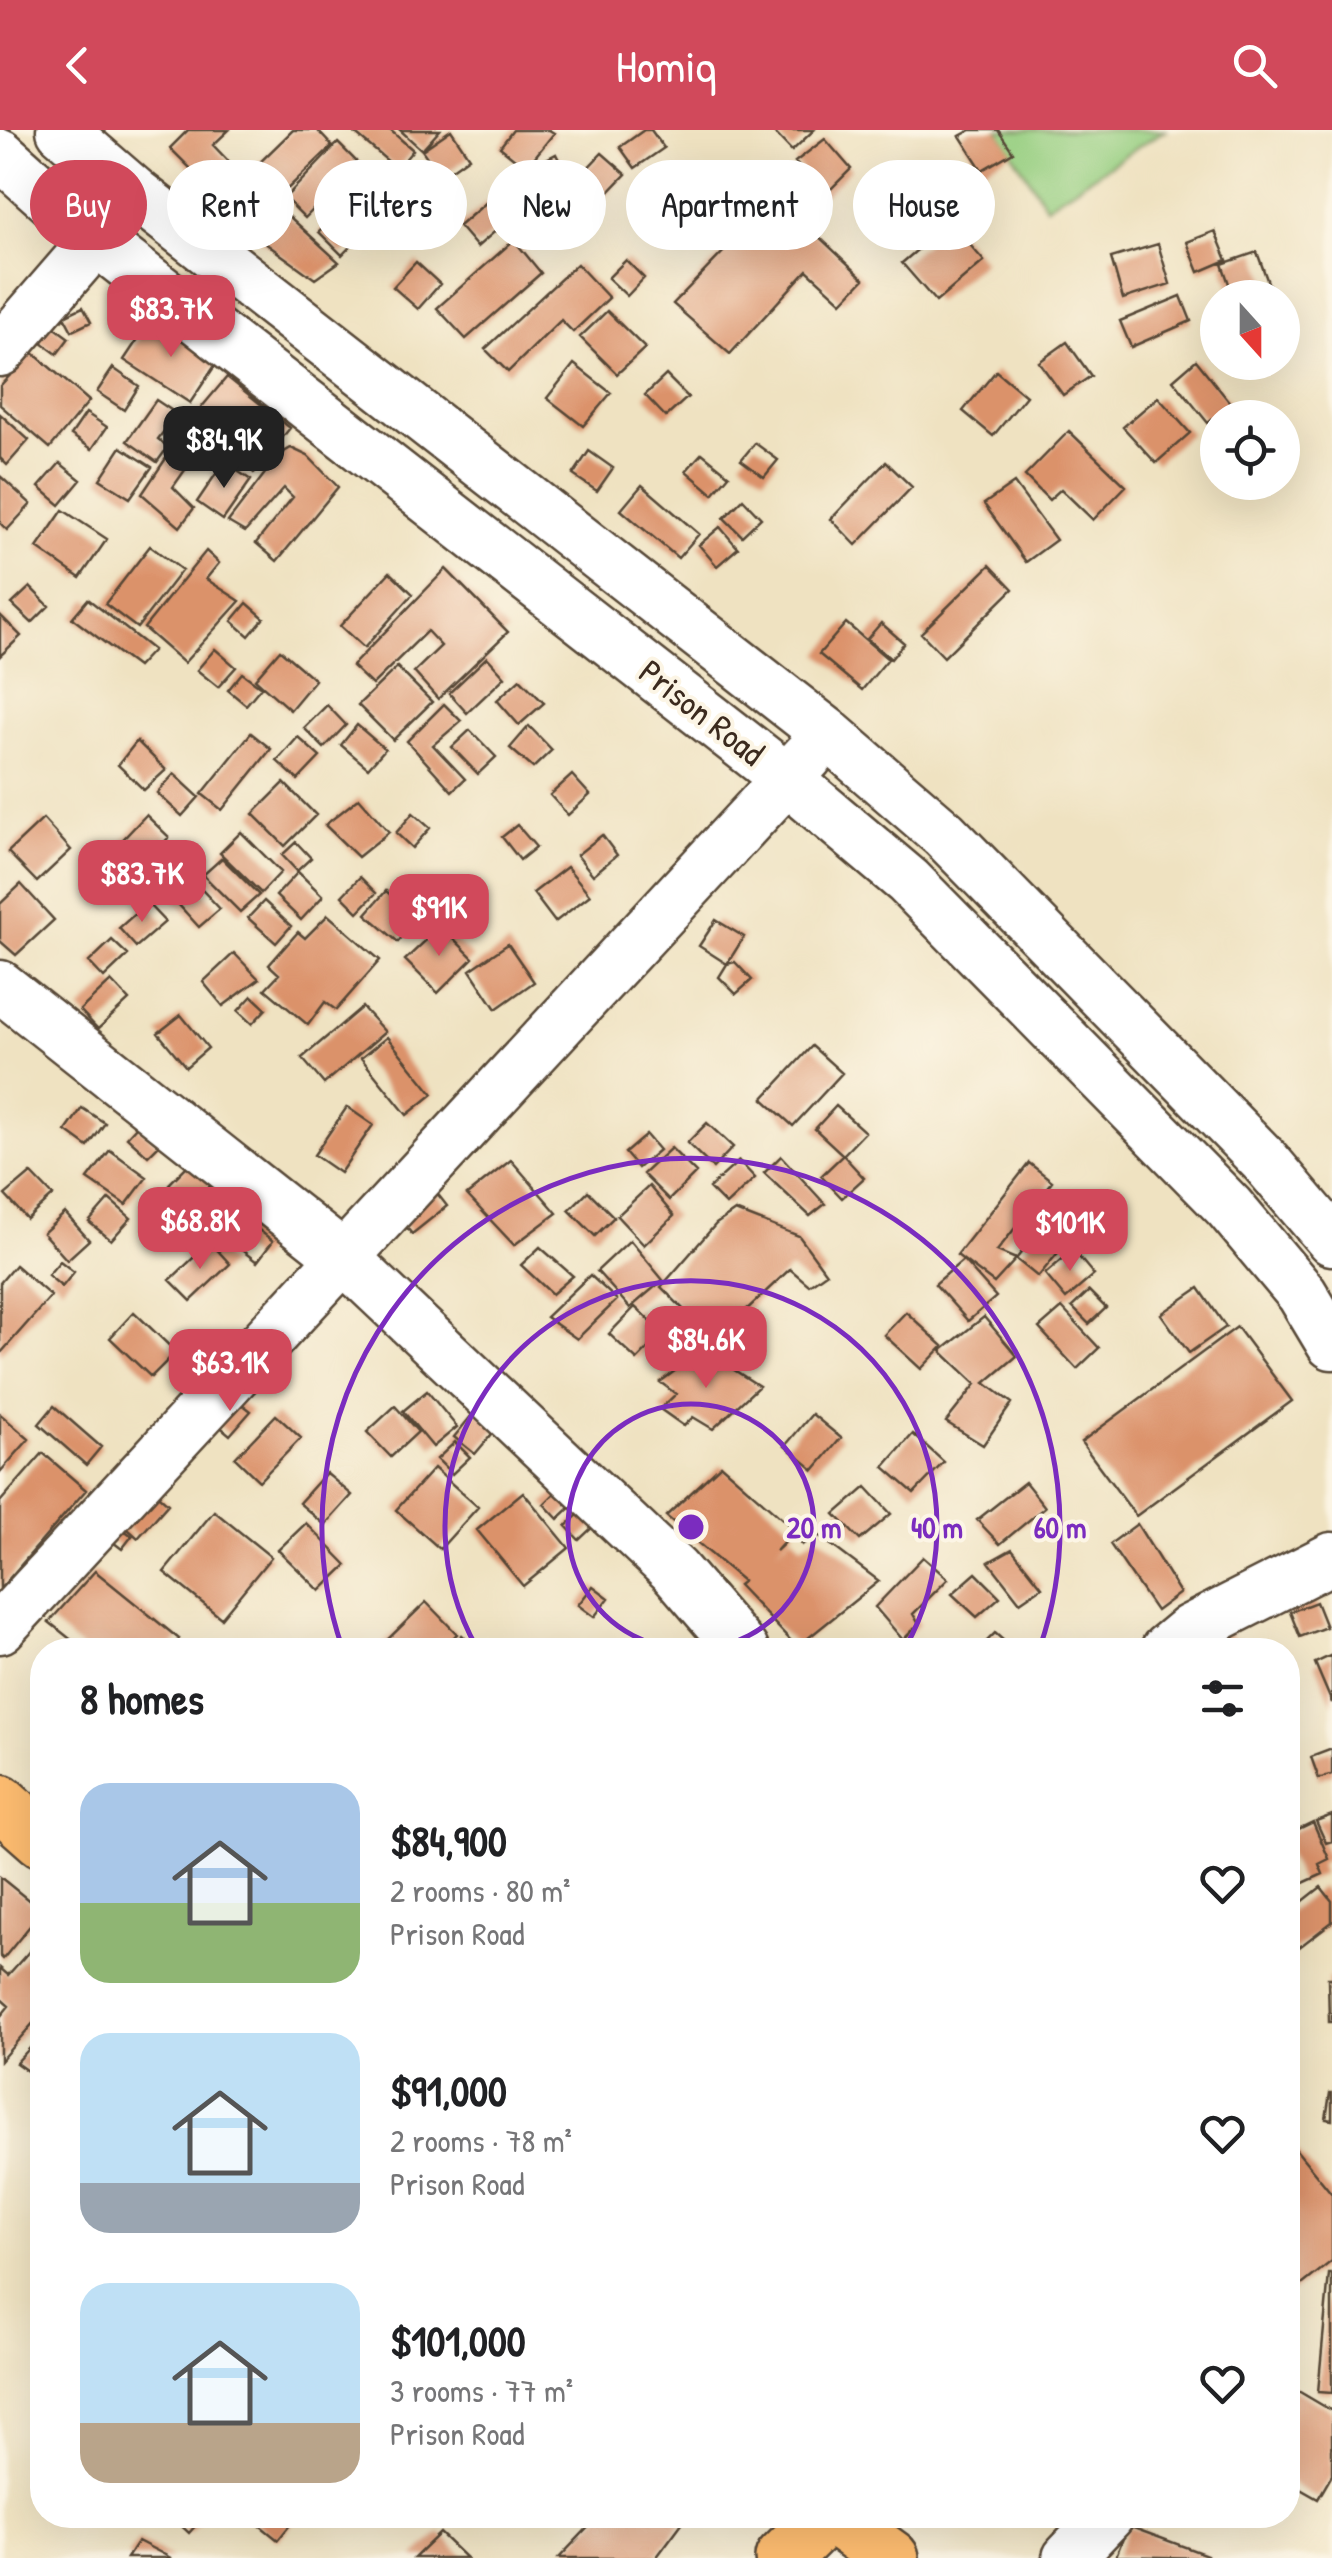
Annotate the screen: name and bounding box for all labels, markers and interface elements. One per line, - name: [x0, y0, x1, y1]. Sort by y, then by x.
- text: Homiq: [616, 35, 716, 96]
- icon: back: [50, 38, 105, 93]
- icon: search: [1227, 38, 1282, 93]
- chip: Buy: [30, 160, 147, 250]
- chip: Rent: [167, 160, 294, 250]
- chip: Filters: [314, 160, 467, 250]
- chip: New: [487, 160, 606, 250]
- chip: Apartment: [626, 160, 833, 250]
- chip: House: [853, 160, 995, 250]
- pin: $83.7K: [90, 275, 252, 360]
- north arrow: [1200, 280, 1300, 380]
- map controls: [1200, 280, 1300, 500]
- text: $83.7K: [129, 286, 213, 329]
- button: locate: [1200, 400, 1300, 500]
- pin: $84.9K: [143, 406, 305, 491]
- text: $84.9K: [185, 417, 263, 460]
- street label: Prison Road: [630, 648, 774, 776]
- pin: $83.7K: [61, 840, 223, 925]
- text: $83.7K: [100, 851, 184, 894]
- pin: $91K: [380, 874, 498, 959]
- text: $91K: [411, 885, 467, 928]
- pin: $68.8K: [119, 1187, 281, 1272]
- pin: $101K: [1000, 1189, 1140, 1274]
- text: $68.8K: [160, 1198, 240, 1241]
- text: $101K: [1035, 1200, 1105, 1243]
- pin: $84.6K: [625, 1306, 787, 1391]
- text: $84.6K: [667, 1317, 745, 1360]
- pin: $63.1K: [149, 1329, 311, 1414]
- text: $63.1K: [191, 1340, 269, 1383]
- text: 20 m: [787, 1507, 841, 1547]
- text: 40 m: [911, 1507, 963, 1547]
- text: 60 m: [1034, 1507, 1086, 1547]
- centre of rings: [673, 1509, 709, 1545]
- text: 8 homes: [80, 1670, 204, 1727]
- icon: filters: [1195, 1671, 1250, 1726]
- text: $84,900: [390, 1812, 507, 1869]
- icon: home: [160, 1823, 280, 1943]
- icon: heart: [1195, 1856, 1250, 1911]
- text: 2 rooms · 80 m²: [390, 1869, 570, 1912]
- text: Prison Road: [390, 1912, 524, 1955]
- text: $91,000: [390, 2062, 507, 2119]
- icon: home: [160, 2073, 280, 2193]
- icon: heart: [1195, 2106, 1250, 2161]
- text: 2 rooms · 78 m²: [390, 2119, 572, 2162]
- text: Prison Road: [390, 2162, 524, 2205]
- text: $101,000: [390, 2312, 526, 2369]
- icon: home: [160, 2323, 280, 2443]
- icon: heart: [1195, 2356, 1250, 2411]
- text: 3 rooms · 77 m²: [390, 2369, 573, 2412]
- text: Prison Road: [390, 2412, 524, 2455]

